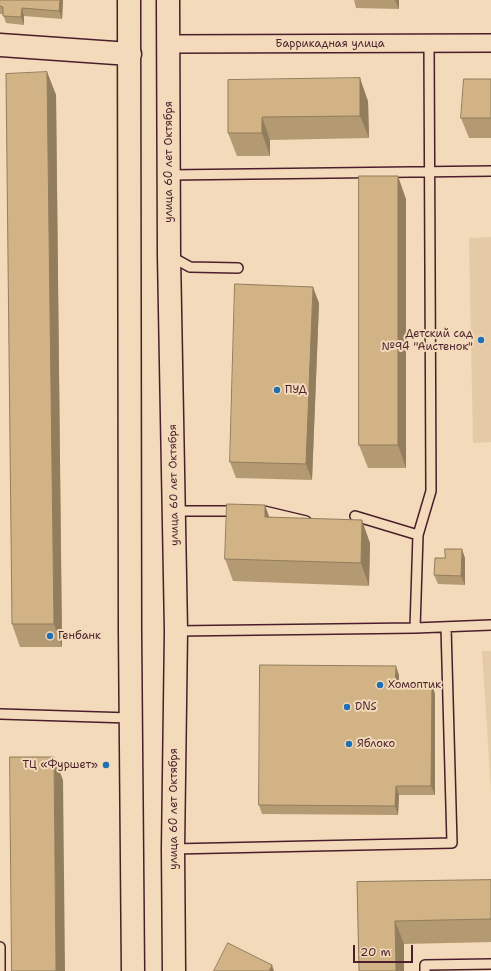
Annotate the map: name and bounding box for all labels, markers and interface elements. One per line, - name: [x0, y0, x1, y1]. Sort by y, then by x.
- street label: Баррикадная улица: [275, 37, 385, 51]
- street label: улица 60 лет Октября: [162, 101, 176, 223]
- place label: Детский сад №94 "Аистенок": [382, 327, 473, 353]
- marker: Детский сад №94 "Аистенок": [476, 335, 486, 345]
- place label: ПУД: [285, 383, 307, 397]
- marker: ПУД: [272, 385, 282, 395]
- street label: улица 60 лет Октября: [166, 424, 182, 546]
- place label: Генбанк: [58, 629, 101, 643]
- marker: Генбанк: [45, 631, 55, 641]
- place label: Хомоптик: [388, 678, 441, 692]
- marker: Хомоптик: [375, 680, 385, 690]
- place label: DNS: [355, 700, 377, 714]
- marker: DNS: [342, 702, 352, 712]
- place label: Яблоко: [357, 737, 395, 751]
- marker: Яблоко: [344, 739, 354, 749]
- street label: улица 60 лет Октября: [167, 748, 181, 870]
- place label: ТЦ «Фуршет»: [23, 758, 98, 772]
- marker: ТЦ «Фуршет»: [101, 760, 111, 770]
- scale bar: [355, 937, 415, 963]
- text: 20 m: [360, 944, 391, 960]

